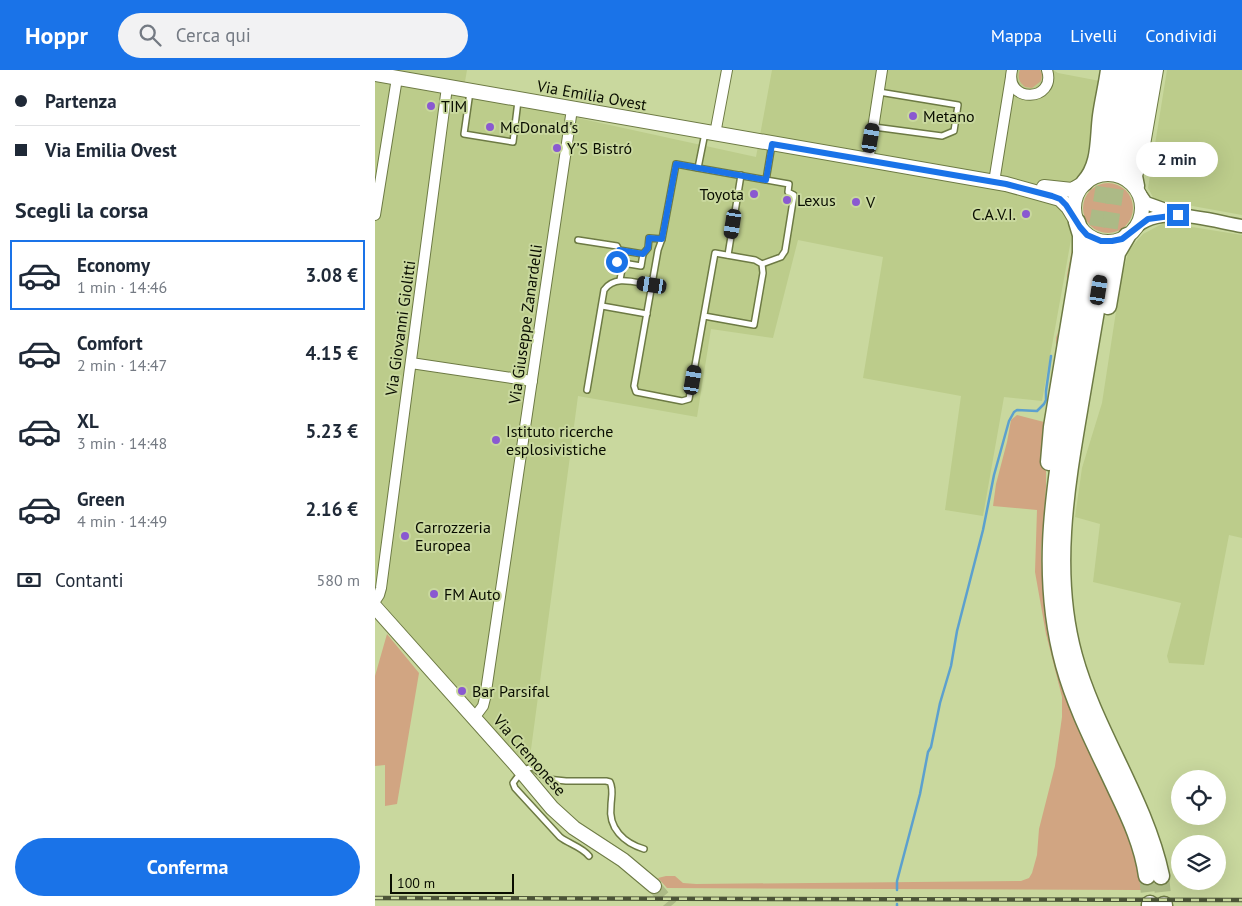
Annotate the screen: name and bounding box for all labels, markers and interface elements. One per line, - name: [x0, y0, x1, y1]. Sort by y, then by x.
- search box: [118, 13, 468, 58]
- text: Hoppr: [25, 20, 88, 51]
- icon: search: [136, 21, 164, 49]
- text: Cerca qui: [176, 23, 251, 47]
- text: Mappa: [991, 24, 1042, 47]
- text: Livelli: [1070, 24, 1117, 47]
- text: Condividi: [1145, 24, 1217, 47]
- street label: Via Emilia Ovest: [535, 75, 649, 115]
- text: Partenza: [45, 89, 117, 113]
- place label: TIM: [441, 96, 467, 116]
- marker: TIM: [425, 100, 437, 112]
- place label: Metano: [923, 106, 974, 126]
- marker: Metano: [907, 110, 919, 122]
- place label: McDonald's: [500, 117, 578, 137]
- marker: McDonald's: [484, 121, 496, 133]
- car: [861, 122, 880, 154]
- text: Via Emilia Ovest: [45, 138, 177, 162]
- place label: Y’S Bistró: [567, 138, 632, 158]
- marker: Y’S Bistró: [551, 142, 563, 154]
- callout: 2 min: [1137, 142, 1219, 178]
- text: 2 min: [1157, 149, 1197, 169]
- place label: Toyota: [700, 184, 744, 204]
- marker: Toyota: [748, 188, 760, 200]
- place label: Lexus: [797, 190, 836, 210]
- place label: V: [865, 192, 876, 212]
- marker: Lexus: [781, 194, 793, 206]
- text: Scegli la corsa: [15, 196, 148, 224]
- marker: V: [850, 196, 862, 208]
- place label: C.A.V.I.: [972, 204, 1016, 224]
- route end: [1167, 204, 1189, 226]
- car: [723, 208, 742, 240]
- marker: C.A.V.I.: [1020, 208, 1032, 220]
- street label: Via Giuseppe Zanardelli: [504, 243, 546, 406]
- route start: [606, 251, 628, 273]
- icon: car: [17, 253, 62, 298]
- text: Economy: [77, 253, 150, 277]
- street label: Via Giovanni Giolitti: [380, 259, 419, 398]
- text: 3.08 €: [305, 263, 358, 287]
- car: [1089, 274, 1108, 306]
- car: [636, 275, 667, 295]
- text: 1 min · 14:46: [77, 277, 167, 297]
- icon: car: [17, 331, 62, 376]
- text: Comfort: [77, 331, 143, 355]
- text: 4.15 €: [305, 341, 358, 365]
- text: 2 min · 14:47: [77, 355, 167, 375]
- car: [683, 364, 702, 396]
- icon: car: [17, 409, 62, 454]
- text: XL: [77, 409, 99, 433]
- text: 5.23 €: [305, 419, 358, 443]
- place label: Istituto ricerche esplosivistiche: [506, 421, 614, 459]
- text: 3 min · 14:48: [77, 433, 167, 453]
- marker: Istituto ricerche esplosivistiche: [490, 434, 502, 446]
- icon: car: [17, 487, 62, 532]
- text: Green: [77, 487, 125, 511]
- text: 2.16 €: [305, 497, 358, 521]
- text: 4 min · 14:49: [77, 511, 167, 531]
- place label: Carrozzeria Europea: [415, 517, 491, 555]
- marker: Carrozzeria Europea: [399, 530, 411, 542]
- icon: cash: [15, 566, 43, 594]
- text: Contanti: [55, 568, 124, 592]
- text: 580 m: [317, 570, 360, 590]
- place label: FM Auto: [444, 584, 501, 604]
- marker: FM Auto: [428, 588, 440, 600]
- place label: Bar Parsifal: [472, 681, 550, 701]
- marker: Bar Parsifal: [456, 685, 468, 697]
- street label: Via Cremonese: [489, 709, 571, 800]
- map controls: [1171, 770, 1226, 890]
- button: locate: [1171, 770, 1226, 825]
- button: layers: [1171, 835, 1226, 890]
- button: Conferma: [15, 838, 360, 896]
- scale bar: [390, 871, 514, 894]
- text: 100 m: [397, 874, 435, 892]

